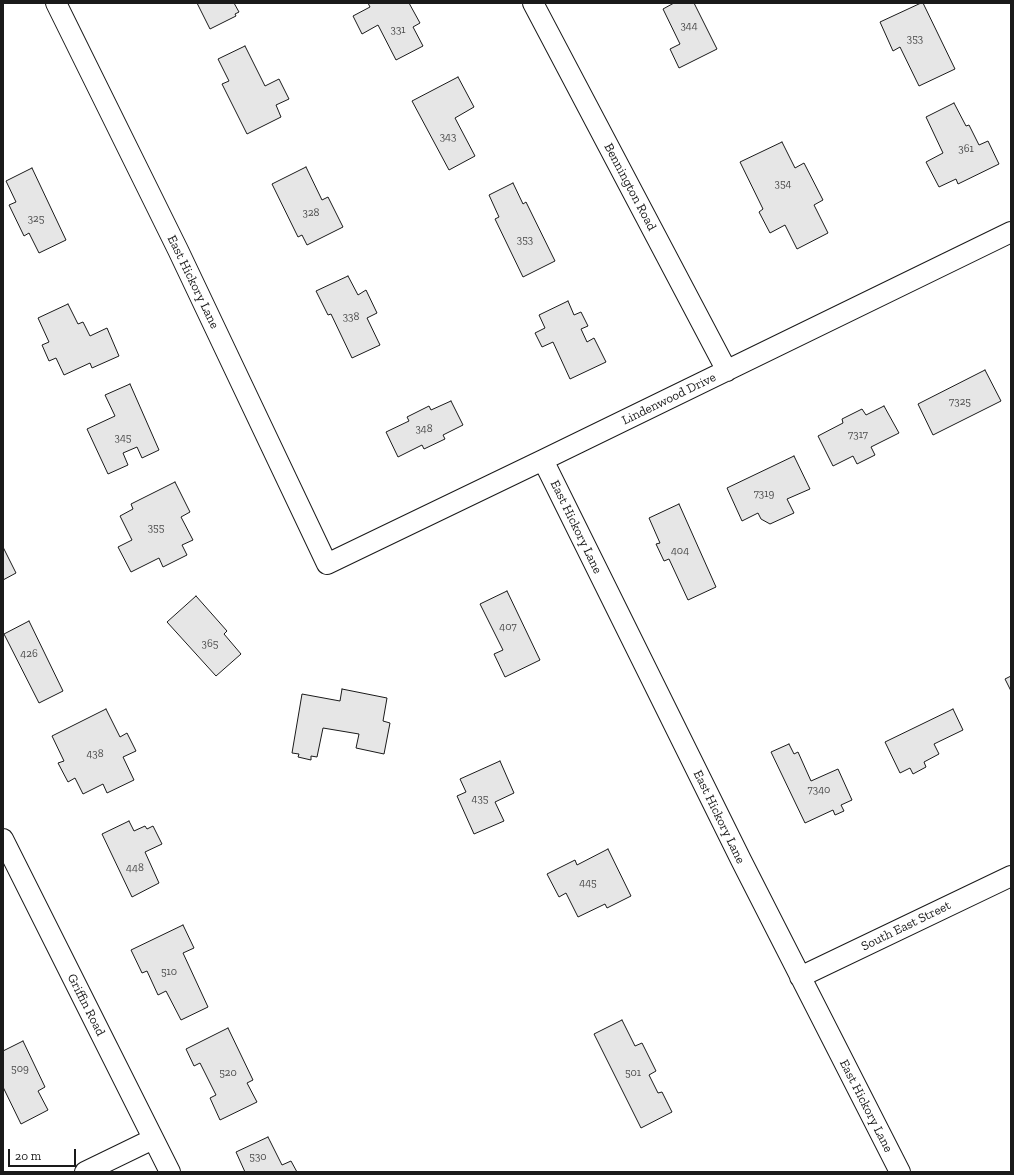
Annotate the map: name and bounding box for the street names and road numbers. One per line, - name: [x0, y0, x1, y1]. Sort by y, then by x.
- street label: Bennington Road: [600, 141, 660, 233]
- street label: East Hickory Lane: [164, 233, 222, 331]
- street label: Lindenwood Drive: [620, 370, 718, 428]
- street label: East Hickory Lane: [547, 478, 605, 576]
- street label: East Hickory Lane: [690, 768, 748, 866]
- street label: South East Street: [859, 898, 953, 954]
- street label: Griffin Road: [64, 971, 108, 1039]
- street label: East Hickory Lane: [836, 1057, 896, 1155]

